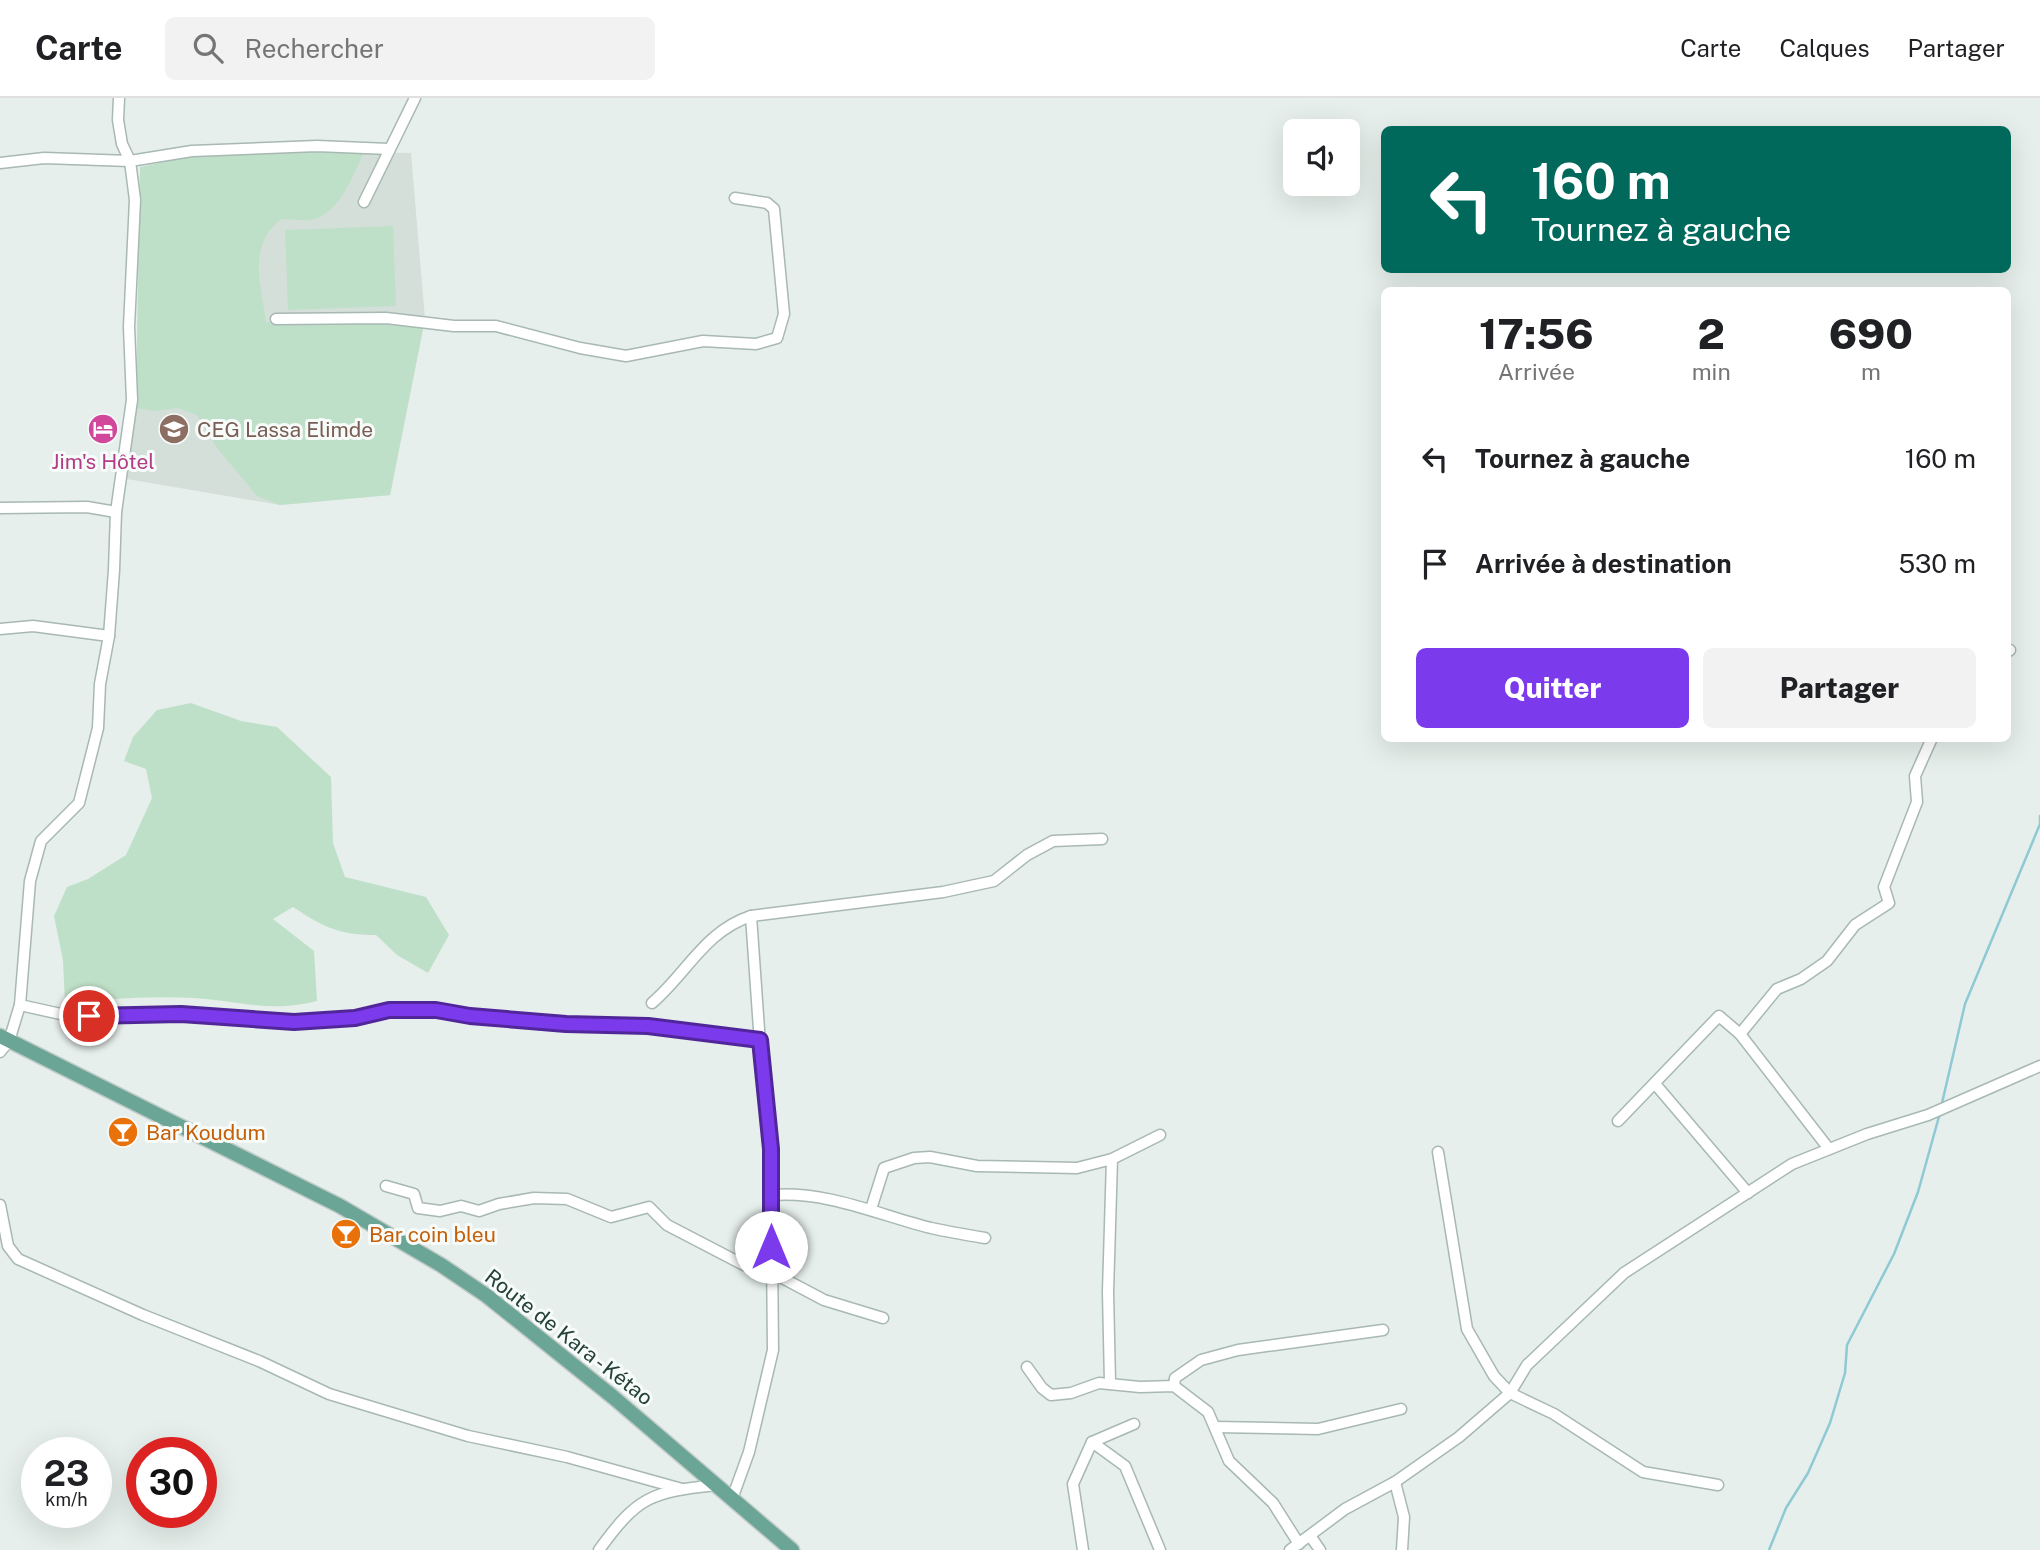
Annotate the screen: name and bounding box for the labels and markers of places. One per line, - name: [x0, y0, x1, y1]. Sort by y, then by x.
- hotel icon: Jim's Hôtel: [86, 412, 120, 446]
- school or university icon: CEG Lassa Elimde: [157, 412, 191, 446]
- place label: CEG Lassa Elimde: [197, 417, 373, 442]
- place label: Jim's Hôtel: [51, 449, 155, 474]
- pin: [59, 986, 119, 1046]
- bar icon: Bar Koudum: [106, 1115, 140, 1149]
- place label: Bar Koudum: [146, 1120, 266, 1145]
- bar icon: Bar coin bleu: [329, 1217, 363, 1251]
- place label: Bar coin bleu: [369, 1222, 496, 1247]

